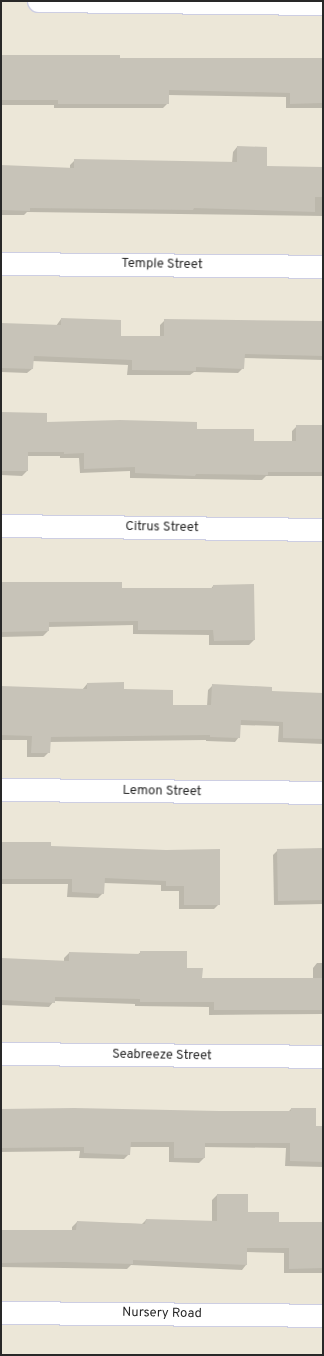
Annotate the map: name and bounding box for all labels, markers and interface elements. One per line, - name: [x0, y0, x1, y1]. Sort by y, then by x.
- street label: Temple Street: [121, 256, 203, 274]
- street label: Citrus Street: [125, 520, 199, 536]
- street label: Lemon Street: [122, 784, 202, 800]
- street label: Seabreeze Street: [112, 1047, 212, 1065]
- street label: Nursery Road: [122, 1306, 202, 1322]

